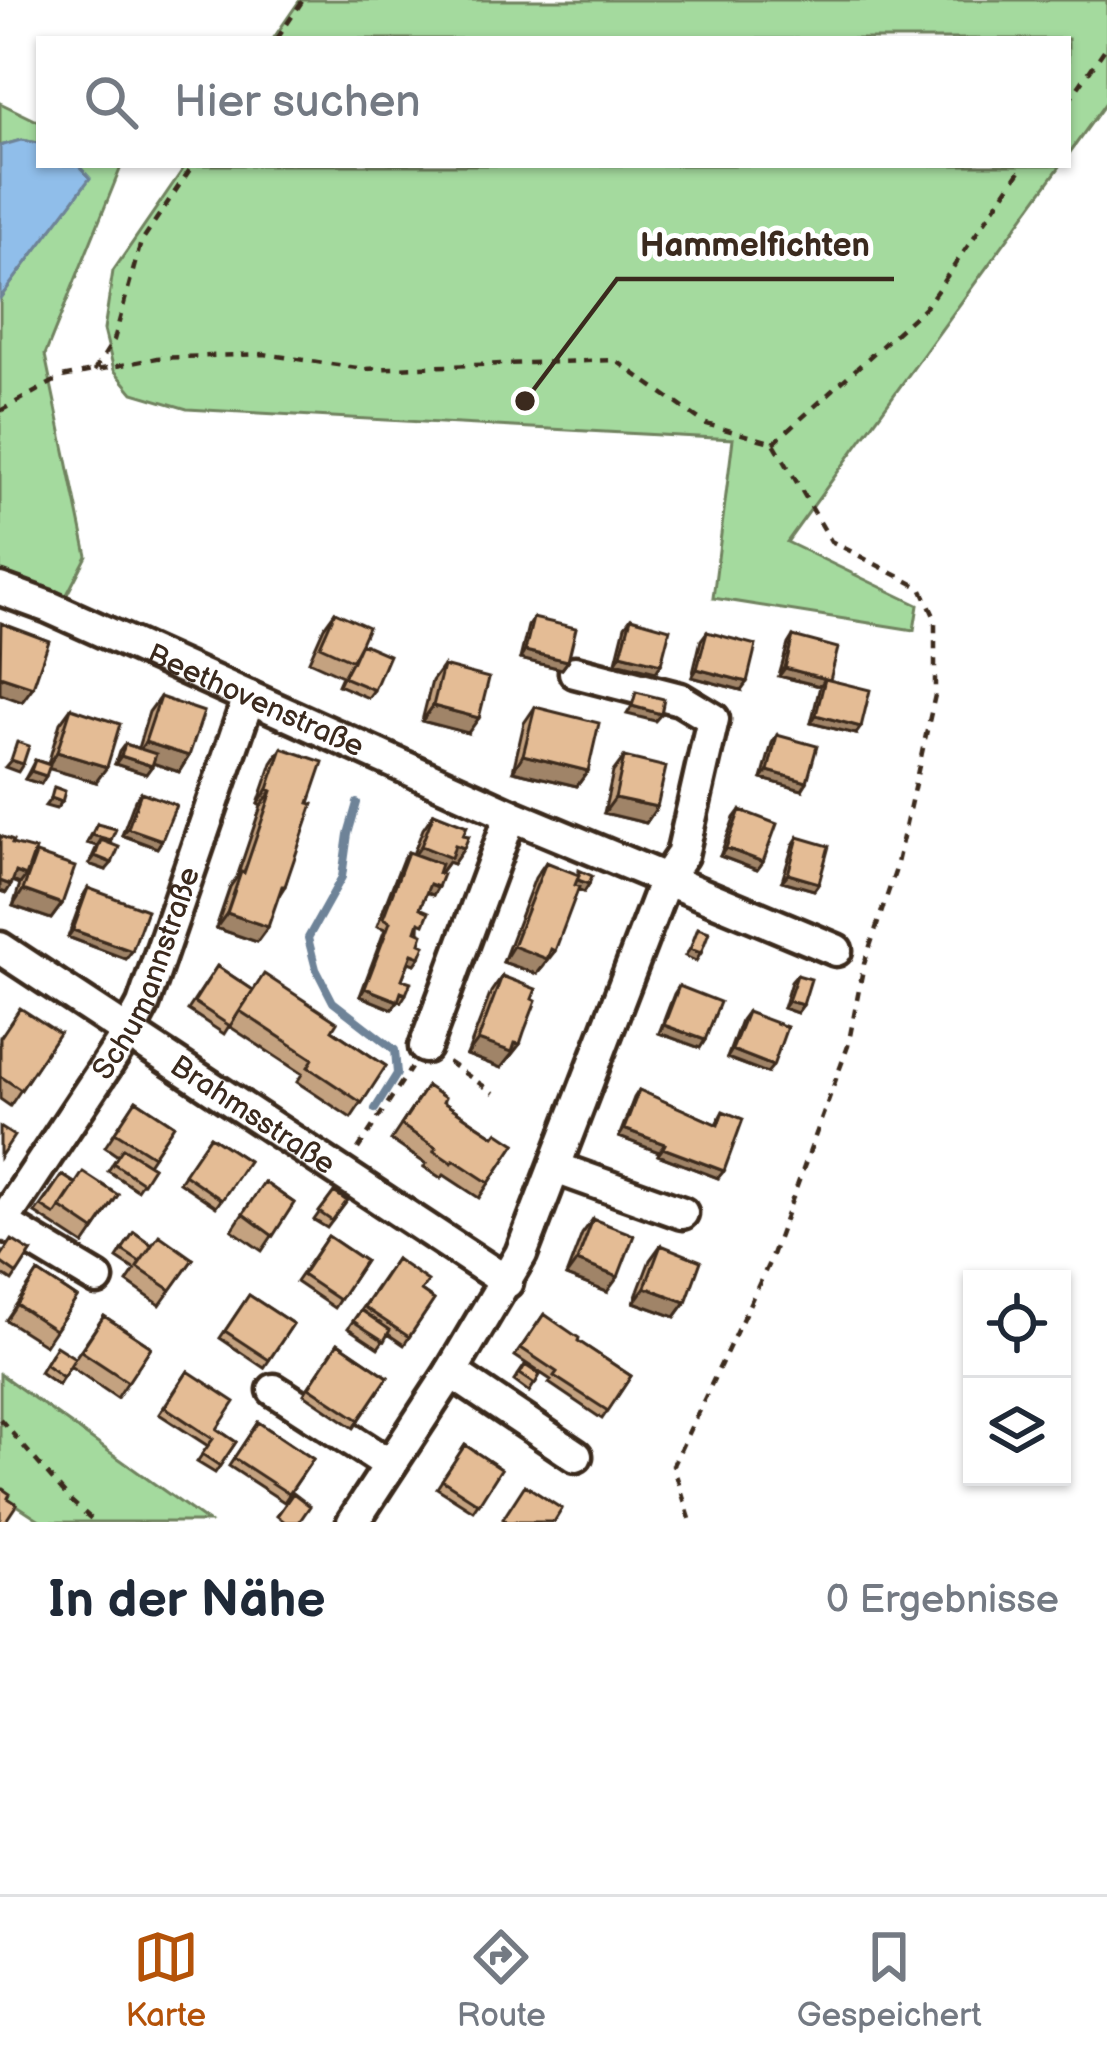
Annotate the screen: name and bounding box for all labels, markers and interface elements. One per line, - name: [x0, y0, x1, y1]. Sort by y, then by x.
- search box: [36, 36, 1071, 168]
- icon: search: [78, 69, 144, 135]
- text: Hier suchen: [174, 75, 421, 130]
- callout: Hammelfichten: [617, 210, 894, 279]
- text: Hammelfichten: [640, 226, 870, 266]
- street label: Beethovenstraße: [142, 637, 369, 765]
- street label: Schumannstraße: [85, 862, 208, 1087]
- street label: Brahmsstraße: [163, 1048, 342, 1183]
- map controls: [963, 1270, 1071, 1486]
- button: locate: [963, 1270, 1071, 1378]
- button: layers: [963, 1378, 1071, 1486]
- text: In der Nähe: [48, 1570, 326, 1631]
- text: 0 Ergebnisse: [826, 1577, 1059, 1624]
- tab: Karte: [125, 1924, 206, 2036]
- tab: Route: [457, 1924, 546, 2036]
- tab: Gespeichert: [797, 1924, 982, 2036]

